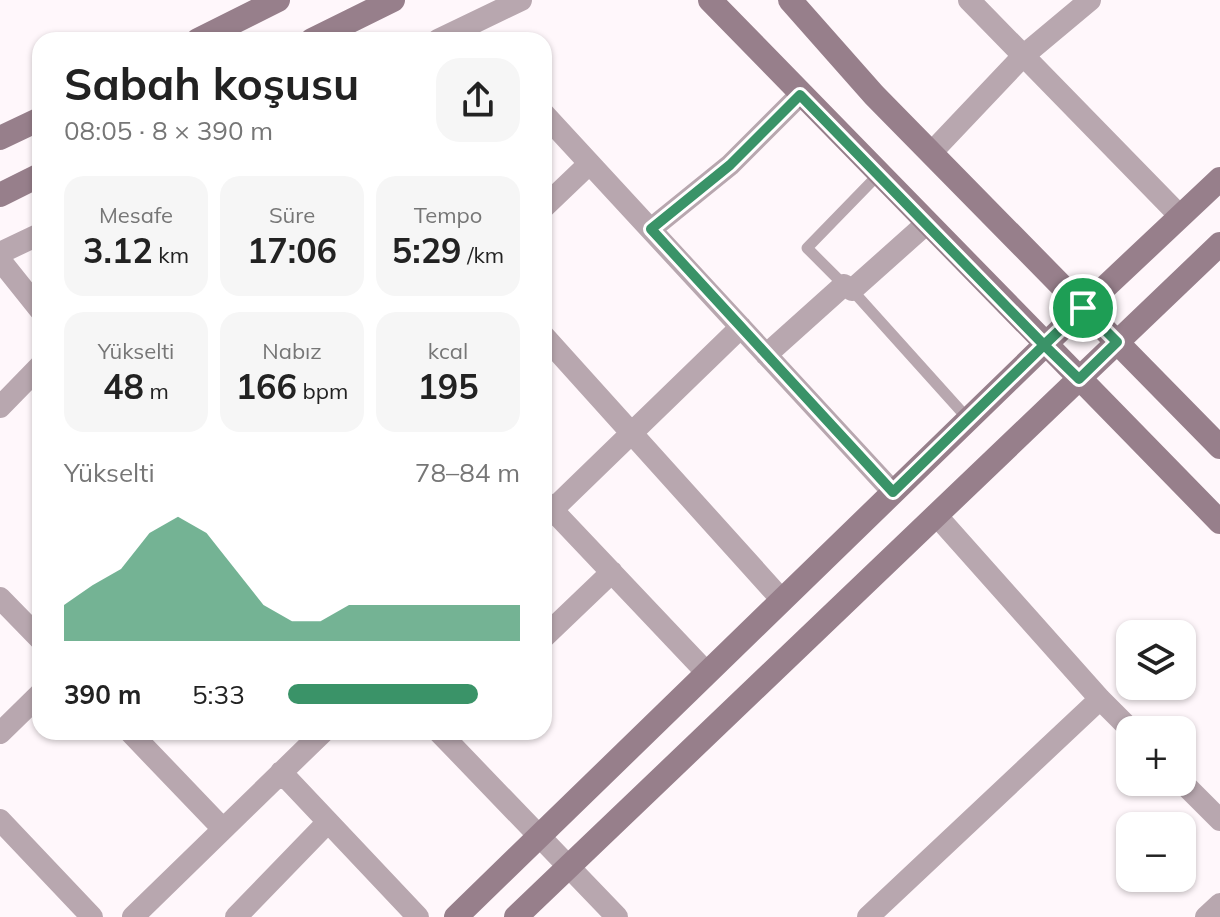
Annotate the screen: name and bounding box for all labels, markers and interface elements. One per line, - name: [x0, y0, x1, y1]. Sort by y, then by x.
- text: Sabah koşusu: [64, 56, 359, 111]
- button: share: [436, 58, 520, 142]
- text: 08:05 · 8 × 390 m: [64, 114, 273, 147]
- text: Mesafe: [99, 201, 173, 229]
- text: Süre: [269, 201, 315, 229]
- text: Tempo: [414, 201, 482, 229]
- text: 3.12: [83, 229, 153, 272]
- text: 17:06: [247, 229, 337, 272]
- text: 5:29: [392, 229, 462, 272]
- text: km: [153, 241, 189, 269]
- text: /km: [462, 241, 504, 269]
- pin: [1049, 274, 1117, 342]
- icon: arrive: [1061, 286, 1105, 330]
- text: Yükselti: [98, 337, 174, 365]
- text: Nabız: [262, 337, 322, 365]
- text: kcal: [428, 337, 468, 365]
- text: 48: [103, 365, 144, 408]
- text: 166: [236, 365, 297, 408]
- text: 195: [417, 365, 479, 408]
- text: m: [144, 377, 169, 405]
- text: bpm: [297, 377, 348, 405]
- text: Yükselti: [64, 456, 155, 489]
- text: 78–84 m: [415, 456, 520, 489]
- map controls: [1116, 620, 1196, 892]
- button: layers: [1116, 620, 1196, 700]
- text: 390 m: [64, 678, 141, 711]
- text: 5:33: [192, 678, 245, 711]
- button: +: [1116, 716, 1196, 796]
- button: −: [1116, 812, 1196, 892]

